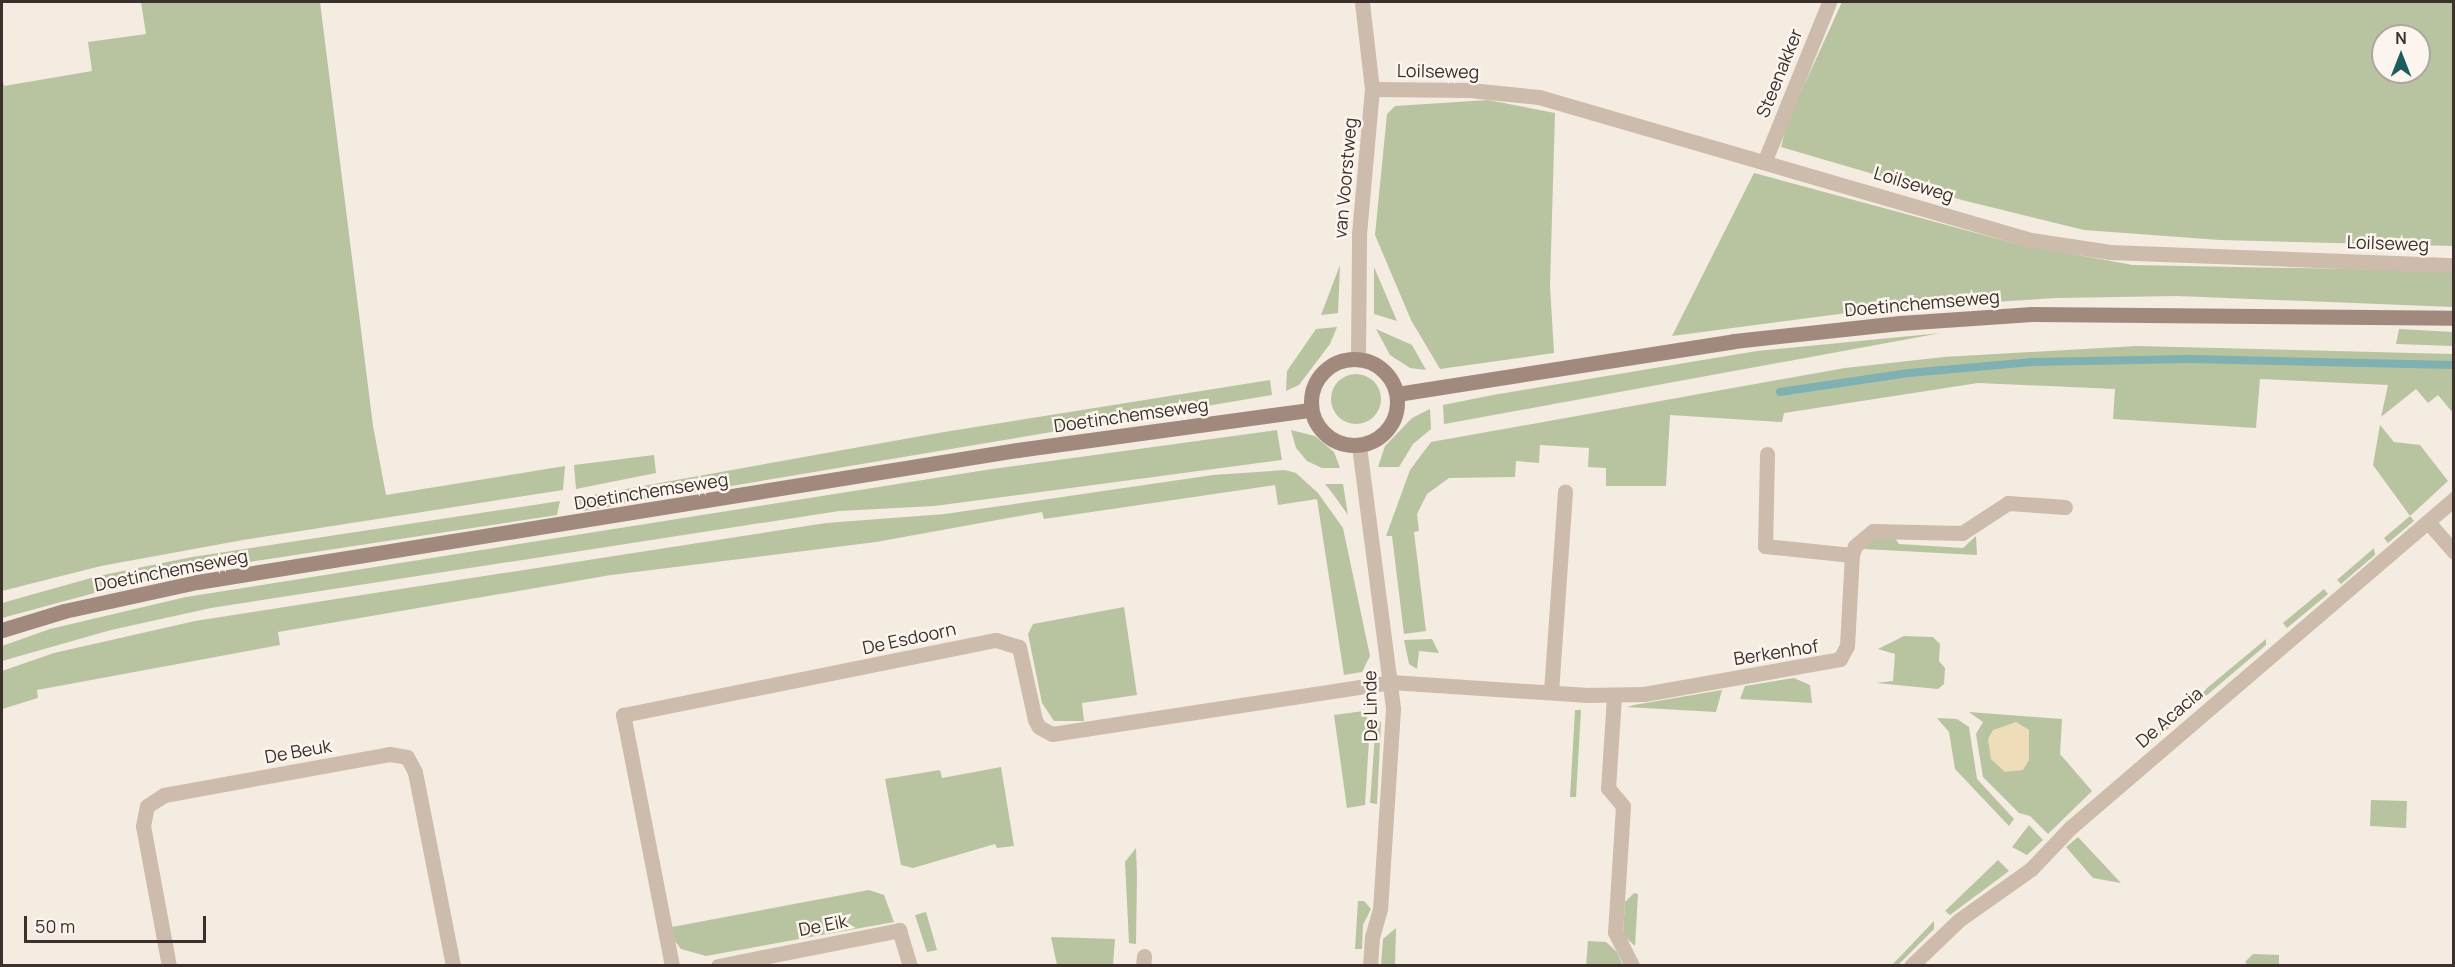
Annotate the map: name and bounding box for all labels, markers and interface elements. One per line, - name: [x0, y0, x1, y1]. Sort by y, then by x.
- north arrow: [2371, 24, 2431, 84]
- street label: Steenakker: [1751, 25, 1807, 121]
- text: N: [2395, 27, 2407, 49]
- street label: Loilseweg: [1397, 59, 1479, 83]
- street label: van Voorstweg: [1329, 117, 1361, 239]
- street label: Loilseweg: [1871, 162, 1957, 206]
- street label: Loilseweg: [2346, 231, 2430, 255]
- street label: Doetinchemseweg: [1843, 285, 2001, 321]
- street label: Doetinchemseweg: [1052, 393, 1210, 437]
- street label: Doetinchemseweg: [572, 468, 730, 514]
- street label: Doetinchemseweg: [93, 545, 249, 595]
- street label: De Esdoorn: [860, 618, 958, 658]
- street label: Berkenhof: [1732, 635, 1820, 669]
- street label: De Linde: [1359, 670, 1381, 742]
- street label: De Acacia: [2131, 682, 2207, 752]
- street label: De Beuk: [263, 735, 333, 767]
- scale bar: [27, 904, 208, 942]
- street label: De Eik: [797, 910, 849, 940]
- text: 50 m: [35, 914, 75, 938]

